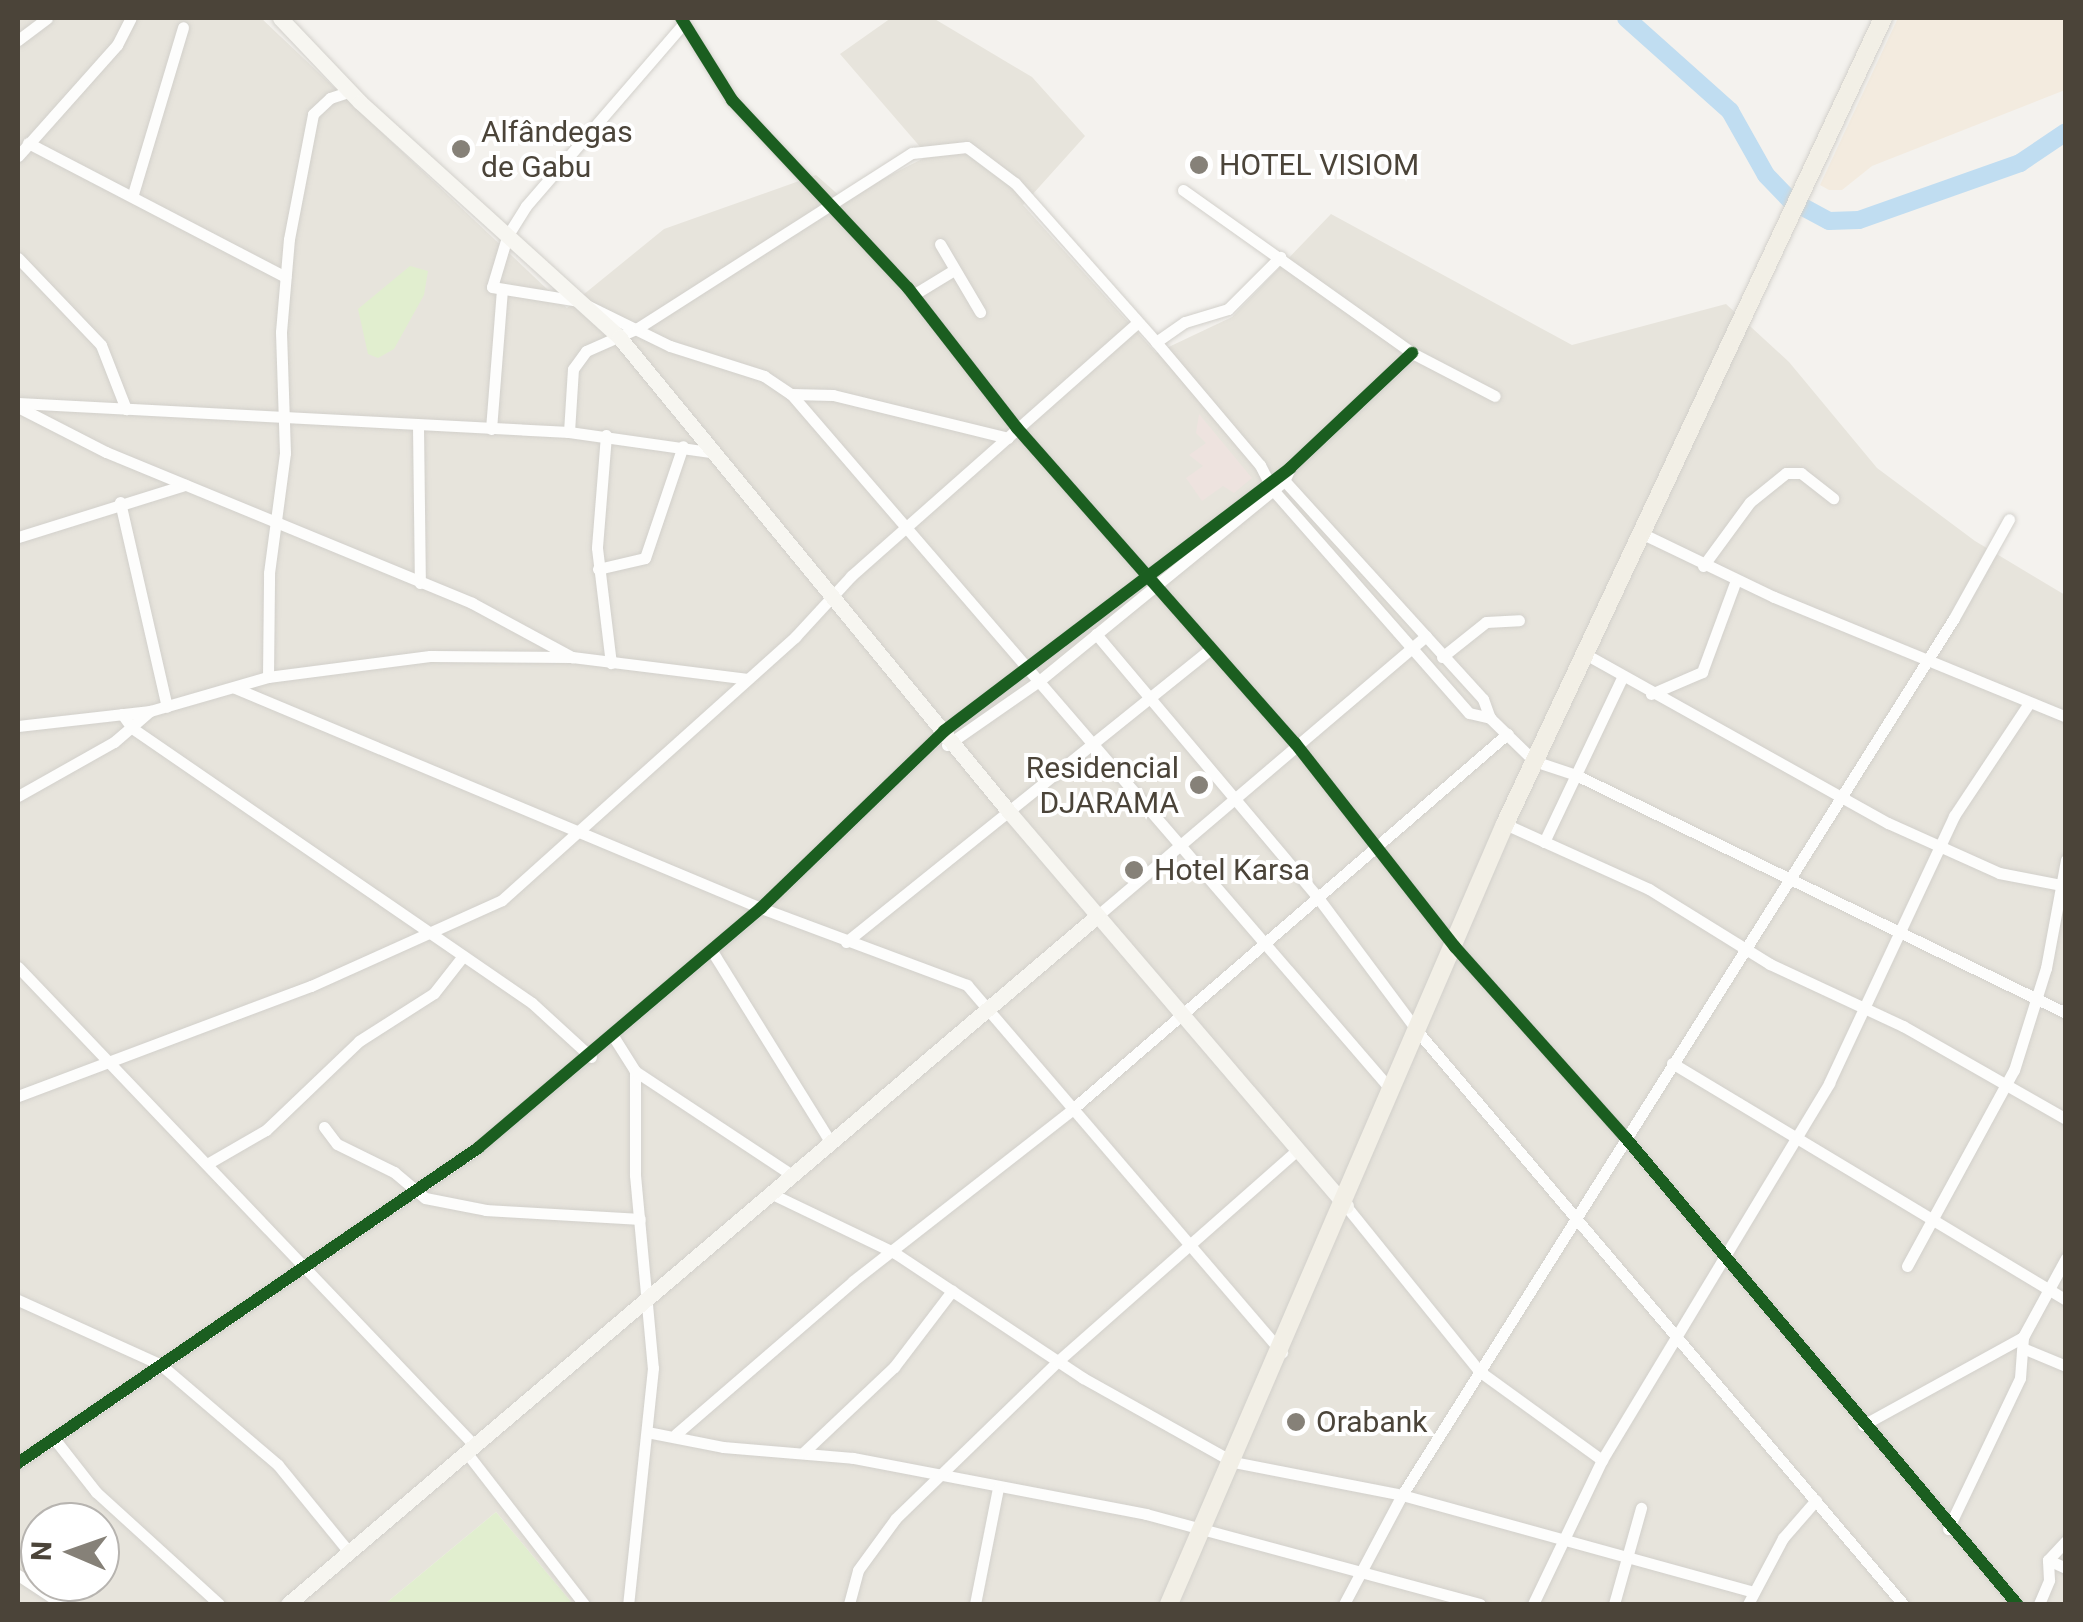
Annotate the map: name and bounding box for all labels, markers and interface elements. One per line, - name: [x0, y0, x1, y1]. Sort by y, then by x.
- place label: Alfândegas de Gabu: [481, 114, 633, 184]
- marker: Alfândegas de Gabu: [450, 138, 472, 160]
- place label: HOTEL VISIOM: [1219, 147, 1419, 183]
- marker: HOTEL VISIOM: [1188, 154, 1210, 176]
- place label: Residencial DJARAMA: [1026, 750, 1179, 820]
- marker: Residencial DJARAMA: [1188, 774, 1210, 796]
- place label: Hotel Karsa: [1154, 852, 1310, 888]
- marker: Hotel Karsa: [1123, 859, 1145, 881]
- place label: Orabank: [1316, 1404, 1427, 1440]
- marker: Orabank: [1285, 1411, 1307, 1433]
- north arrow: [20, 1502, 120, 1602]
- text: N: [25, 1541, 58, 1561]

